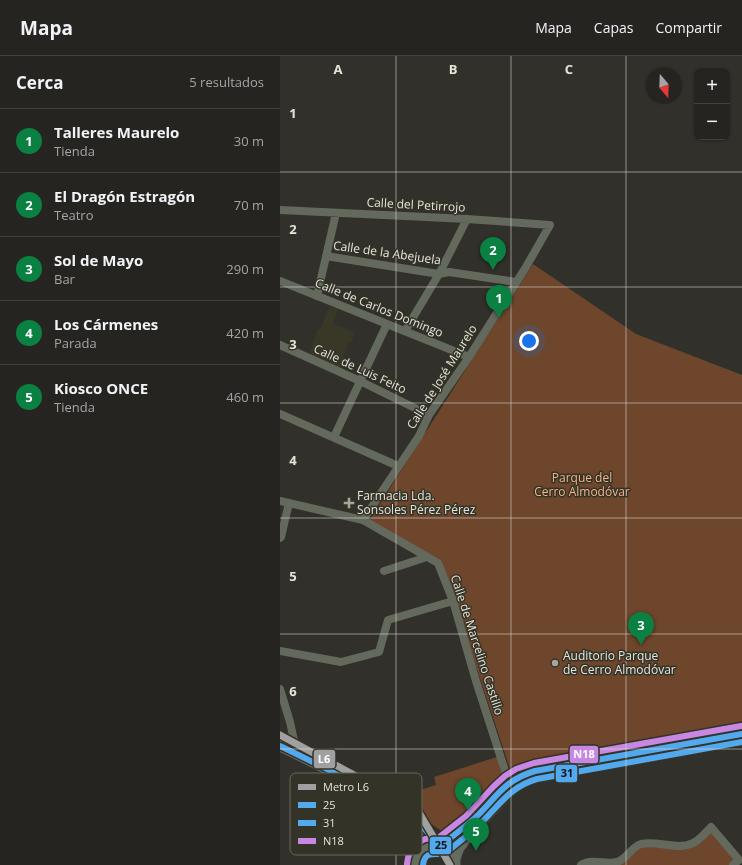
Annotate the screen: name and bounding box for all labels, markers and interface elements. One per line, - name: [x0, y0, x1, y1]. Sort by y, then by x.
- text: Mapa: [20, 15, 73, 41]
- text: Mapa: [535, 18, 572, 37]
- text: Capas: [594, 18, 633, 37]
- text: Compartir: [655, 18, 722, 37]
- text: A: [334, 60, 343, 78]
- text: B: [449, 60, 458, 78]
- text: C: [565, 60, 573, 78]
- north arrow: [646, 68, 682, 104]
- map controls: [694, 68, 730, 140]
- button: +: [694, 68, 730, 104]
- text: Cerca: [16, 71, 64, 94]
- text: 5 resultados: [189, 73, 264, 91]
- text: 1: [289, 104, 297, 122]
- button: −: [694, 104, 730, 140]
- text: Talleres Maurelo: [54, 122, 179, 142]
- text: 1: [25, 132, 33, 150]
- text: 30 m: [234, 132, 264, 150]
- text: Tienda: [54, 142, 95, 160]
- text: El Dragón Estragón: [54, 186, 195, 206]
- street label: Calle del Petirrojo: [366, 193, 466, 216]
- text: 2: [25, 196, 33, 214]
- text: 70 m: [234, 196, 264, 214]
- text: Teatro: [54, 206, 93, 224]
- text: 2: [289, 220, 297, 238]
- street label: Calle de la Abejuela: [332, 237, 442, 268]
- pin: 2: [480, 237, 506, 270]
- text: Sol de Mayo: [54, 250, 143, 270]
- text: 3: [25, 260, 33, 278]
- text: 290 m: [226, 260, 264, 278]
- text: Bar: [54, 270, 75, 288]
- street label: Calle de Carlos Domingo: [313, 274, 446, 341]
- pin: 1: [486, 285, 512, 318]
- text: Los Cármenes: [54, 314, 158, 334]
- street label: Calle de José Maurelo: [403, 321, 481, 432]
- text: 4: [25, 324, 33, 342]
- text: 420 m: [226, 324, 264, 342]
- your location: [519, 331, 539, 351]
- text: Parada: [54, 334, 97, 352]
- text: 3: [289, 335, 297, 353]
- street label: Calle de Luis Feito: [311, 340, 409, 397]
- text: Kiosco ONCE: [54, 378, 148, 398]
- text: 5: [25, 388, 33, 406]
- text: 460 m: [226, 388, 264, 406]
- text: Tienda: [54, 398, 95, 416]
- text: 4: [289, 451, 297, 469]
- park label: Parque del Cerro Almodóvar: [534, 469, 630, 500]
- place label: Farmacia Lda. Sonsoles Pérez Pérez: [357, 487, 476, 518]
- marker: Farmacia Lda. Sonsoles Pérez Pérez: [344, 498, 354, 508]
- text: 5: [289, 567, 297, 585]
- street label: Calle de Marcelino Castillo: [447, 573, 508, 717]
- pin: 3: [628, 612, 654, 645]
- place label: Auditorio Parque de Cerro Almodóvar: [563, 647, 676, 678]
- marker: Auditorio Parque de Cerro Almodóvar: [550, 658, 560, 668]
- text: 6: [289, 682, 297, 700]
- line badge: N18: [569, 745, 599, 764]
- text: N18: [573, 746, 595, 761]
- line badge: L6: [313, 749, 336, 769]
- text: L6: [318, 751, 330, 766]
- line badge: 31: [555, 764, 578, 783]
- text: 31: [561, 765, 573, 780]
- legend: [290, 773, 422, 855]
- pin: 4: [455, 778, 481, 811]
- text: Metro L6: [323, 779, 369, 794]
- text: 25: [323, 797, 336, 812]
- text: 31: [323, 815, 336, 830]
- pin: 5: [463, 818, 489, 851]
- text: N18: [323, 833, 344, 848]
- line badge: 25: [429, 836, 452, 855]
- text: 25: [435, 837, 447, 852]

